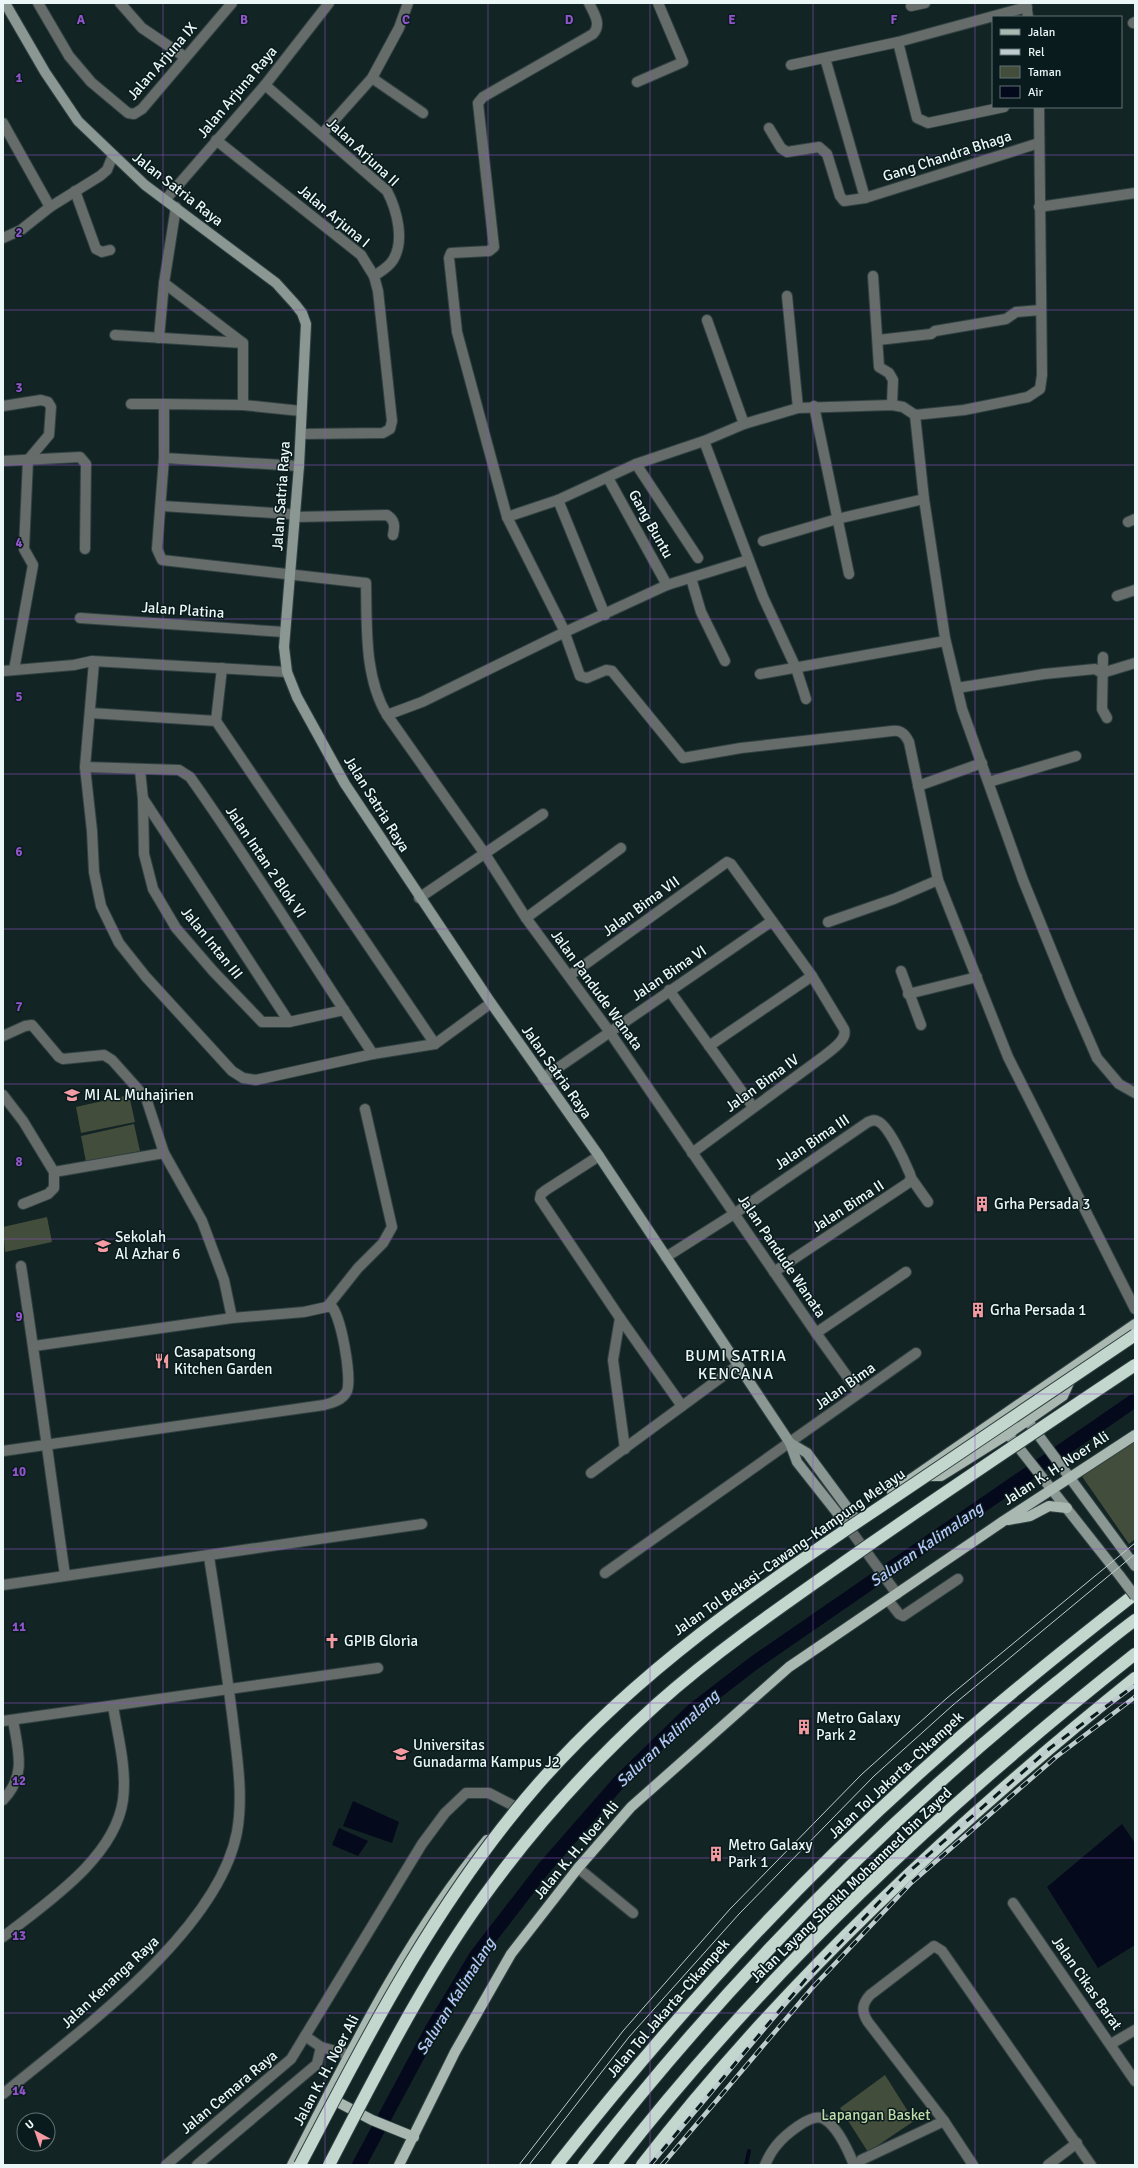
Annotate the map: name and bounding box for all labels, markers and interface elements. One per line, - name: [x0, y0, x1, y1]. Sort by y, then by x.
- text: A: [77, 12, 86, 28]
- text: B: [240, 12, 248, 28]
- text: C: [402, 12, 410, 28]
- text: D: [565, 12, 574, 28]
- text: E: [728, 12, 736, 28]
- text: F: [891, 12, 898, 28]
- legend: [992, 16, 1122, 108]
- street label: Jalan Arjuna IX: [123, 18, 201, 104]
- text: Jalan: [1028, 25, 1055, 40]
- street label: Jalan Arjuna Raya: [193, 42, 281, 142]
- text: Rel: [1028, 45, 1045, 60]
- text: Taman: [1028, 65, 1061, 80]
- text: 1: [15, 70, 23, 86]
- text: Air: [1028, 85, 1044, 100]
- street label: Jalan Arjuna II: [323, 114, 403, 190]
- street label: Gang Chandra Bhaga: [880, 127, 1014, 185]
- street label: Jalan Satria Raya: [129, 148, 227, 230]
- street label: Jalan Arjuna I: [294, 181, 374, 251]
- text: 2: [15, 225, 23, 241]
- text: 3: [15, 380, 23, 396]
- street label: Jalan Satria Raya: [268, 441, 294, 551]
- street label: Gang Buntu: [625, 487, 677, 561]
- text: 4: [15, 535, 23, 551]
- street label: Jalan Platina: [141, 598, 225, 622]
- text: 5: [15, 689, 23, 705]
- street label: Jalan Satria Raya: [340, 753, 414, 855]
- street label: Jalan Intan 2 Blok VI: [222, 803, 310, 921]
- text: 6: [15, 844, 23, 860]
- street label: Jalan Bima VII: [599, 872, 683, 940]
- street label: Jalan Intan III: [177, 903, 247, 983]
- street label: Jalan Pandude Wanata: [547, 926, 647, 1054]
- street label: Jalan Bima VI: [628, 941, 710, 1005]
- text: 7: [15, 999, 23, 1015]
- street label: Jalan Satria Raya: [518, 1022, 596, 1122]
- street label: Jalan Bima IV: [722, 1050, 803, 1116]
- school or university icon: MI AL Muhajirien: [63, 1086, 81, 1104]
- place label: MI AL Muhajirien: [84, 1086, 194, 1104]
- street label: Jalan Bima III: [771, 1110, 853, 1174]
- text: 8: [15, 1154, 23, 1170]
- street label: Jalan Bima II: [809, 1176, 887, 1236]
- street label: Jalan Pandude Wanata: [734, 1191, 830, 1321]
- building icon: Grha Persada 3: [973, 1195, 991, 1213]
- place label: Grha Persada 3: [994, 1195, 1090, 1213]
- place label: Sekolah Al Azhar 6: [115, 1228, 180, 1263]
- school or university icon: Sekolah Al Azhar 6: [94, 1237, 112, 1255]
- building icon: Grha Persada 1: [969, 1301, 987, 1319]
- place label: Grha Persada 1: [990, 1301, 1086, 1319]
- text: 9: [15, 1309, 23, 1325]
- place label: Casapatsong Kitchen Garden: [174, 1343, 273, 1378]
- district label: BUMI SATRIA KENCANA: [685, 1346, 787, 1384]
- restaurant icon: Casapatsong Kitchen Garden: [153, 1352, 171, 1370]
- street label: Jalan Bima: [811, 1359, 879, 1413]
- street label: Jalan K. H. Noer Ali: [1000, 1427, 1112, 1509]
- text: 10: [12, 1464, 26, 1480]
- street label: Jalan Tol Bekasi–Cawang–Kampung Melayu: [670, 1465, 908, 1639]
- water label: Saluran Kalimalang: [866, 1497, 988, 1591]
- text: 11: [12, 1619, 26, 1635]
- church icon: GPIB Gloria: [323, 1632, 341, 1650]
- place label: GPIB Gloria: [344, 1632, 418, 1650]
- water label: Saluran Kalimalang: [612, 1685, 725, 1792]
- street label: Jalan Tol Jakarta–Cikampek: [825, 1707, 968, 1842]
- place label: Metro Galaxy Park 2: [816, 1709, 900, 1744]
- building icon: Metro Galaxy Park 2: [795, 1718, 813, 1736]
- place label: Universitas Gunadarma Kampus J2: [413, 1736, 560, 1771]
- school or university icon: Universitas Gunadarma Kampus J2: [392, 1745, 410, 1763]
- text: 12: [12, 1773, 26, 1789]
- street label: Jalan Layang Sheikh Mohammed bin Zayed: [747, 1784, 956, 1986]
- street label: Jalan K. H. Noer Ali: [530, 1797, 622, 1903]
- place label: Metro Galaxy Park 1: [728, 1836, 812, 1871]
- building icon: Metro Galaxy Park 1: [707, 1845, 725, 1863]
- text: 13: [12, 1928, 26, 1944]
- street label: Jalan Kenanga Raya: [57, 1932, 163, 2032]
- water label: Saluran Kalimalang: [412, 1933, 501, 2059]
- street label: Jalan Cikas Barat: [1048, 1933, 1126, 2033]
- street label: Jalan Tol Jakarta–Cikampek: [603, 1935, 733, 2081]
- street label: Jalan K. H. Noer Ali: [289, 2012, 363, 2128]
- street label: Jalan Cemara Raya: [177, 2046, 281, 2138]
- text: 14: [12, 2083, 26, 2099]
- park label: Lapangan Basket: [821, 2106, 931, 2124]
- north arrow: [16, 2112, 56, 2152]
- text: U: [23, 2117, 37, 2132]

